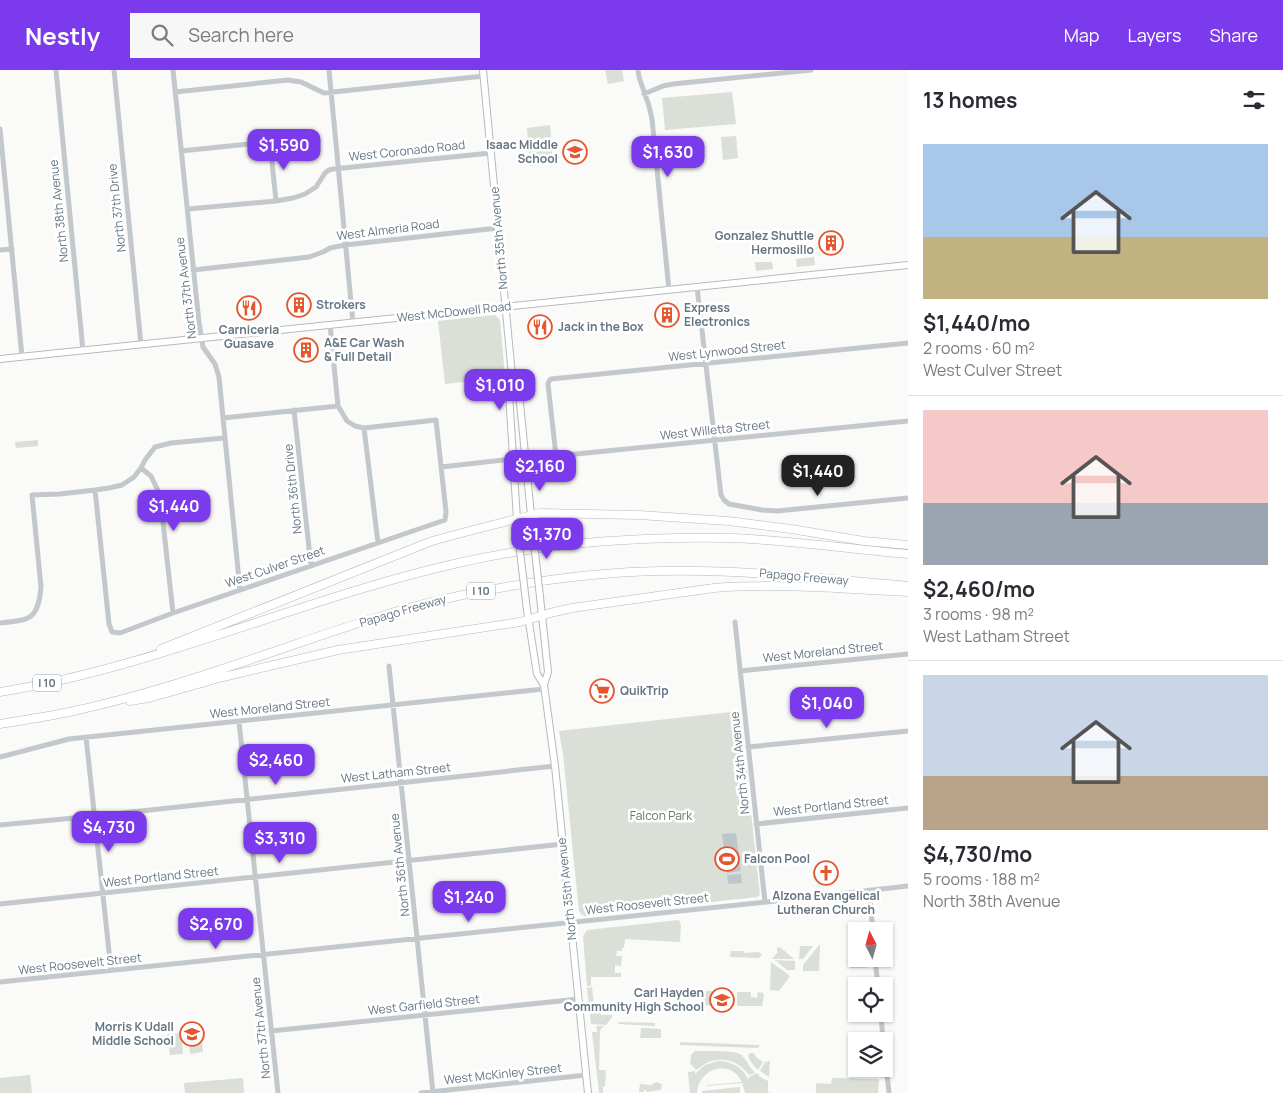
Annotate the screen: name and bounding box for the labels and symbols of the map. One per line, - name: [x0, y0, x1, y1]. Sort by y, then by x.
- pin: $1,590: [243, 128, 325, 171]
- street label: West Coronado Road: [348, 136, 466, 165]
- place label: Isaac Middle School: [486, 136, 558, 167]
- pin: $1,630: [627, 136, 709, 178]
- school or university icon: Isaac Middle School: [562, 139, 588, 165]
- street label: North 38th Avenue: [45, 159, 72, 263]
- street label: North 37th Drive: [103, 163, 130, 253]
- street label: North 35th Avenue: [486, 186, 511, 290]
- street label: West Almeria Road: [336, 215, 440, 244]
- place label: Gonzalez Shuttle Hermosillo: [715, 227, 814, 258]
- building icon: Gonzalez Shuttle Hermosillo: [818, 230, 844, 256]
- street label: North 37th Avenue: [171, 236, 200, 340]
- building icon: Strokers: [286, 292, 312, 318]
- restaurant icon: Carniceria Guasave: [236, 295, 262, 321]
- place label: Strokers: [316, 296, 366, 313]
- street label: West McDowell Road: [396, 297, 512, 326]
- place label: Express Electronics: [684, 299, 751, 330]
- building icon: Express Electronics: [654, 302, 680, 328]
- restaurant icon: Jack in the Box: [527, 314, 553, 340]
- place label: Jack in the Box: [558, 318, 644, 335]
- place label: Carniceria Guasave: [219, 321, 279, 352]
- place label: A&E Car Wash & Full Detail: [324, 334, 405, 365]
- street label: West Lynwood Street: [667, 336, 787, 365]
- building icon: A&E Car Wash & Full Detail: [293, 337, 319, 363]
- pin: $1,010: [459, 368, 541, 411]
- street label: West Willetta Street: [659, 415, 771, 444]
- street label: North 36th Drive: [279, 443, 306, 535]
- pin: $2,160: [499, 450, 581, 492]
- pin: $1,440: [777, 454, 859, 497]
- pin: $1,440: [133, 490, 215, 532]
- pin: $1,370: [506, 518, 588, 560]
- street label: West Culver Street: [223, 541, 327, 592]
- street label: Papago Freeway: [759, 564, 850, 589]
- road number: I 10: [467, 582, 495, 600]
- street label: Papago Freeway: [357, 590, 449, 631]
- street label: West Moreland Street: [762, 637, 884, 666]
- road number: I 10: [33, 674, 61, 692]
- supermarket icon: QuikTrip: [589, 678, 615, 704]
- place label: QuikTrip: [620, 682, 669, 699]
- pin: $1,040: [786, 686, 868, 729]
- street label: West Moreland Street: [209, 693, 331, 722]
- street label: North 34th Avenue: [726, 711, 753, 815]
- pin: $2,460: [235, 744, 317, 786]
- street label: West Latham Street: [340, 758, 452, 787]
- street label: West Portland Street: [772, 791, 890, 820]
- park label: Falcon Park: [630, 807, 693, 824]
- pin: $4,730: [68, 810, 150, 853]
- street label: North 36th Avenue: [386, 813, 413, 917]
- pin: $3,310: [239, 822, 321, 864]
- street label: North 35th Avenue: [553, 837, 580, 941]
- sports icon: Falcon Pool: [714, 846, 740, 872]
- place label: Falcon Pool: [744, 850, 810, 867]
- church icon: Alzona Evangelical Lutheran Church: [813, 860, 839, 886]
- street label: West Portland Street: [102, 862, 220, 891]
- pin: $1,240: [428, 880, 510, 923]
- place label: Alzona Evangelical Lutheran Church: [772, 887, 880, 918]
- street label: West Roosevelt Street: [584, 889, 710, 918]
- pin: $2,670: [175, 908, 257, 950]
- north arrow: [848, 922, 892, 968]
- street label: West Roosevelt Street: [17, 949, 143, 978]
- street label: North 37th Avenue: [247, 976, 274, 1080]
- place label: Carl Hayden Community High School: [564, 984, 704, 1015]
- school or university icon: Carl Hayden Community High School: [709, 987, 735, 1013]
- street label: West Garfield Street: [367, 990, 481, 1019]
- place label: Morris K Udall Middle School: [92, 1018, 174, 1049]
- school or university icon: Morris K Udall Middle School: [179, 1021, 205, 1047]
- street label: West McKinley Street: [443, 1059, 563, 1088]

